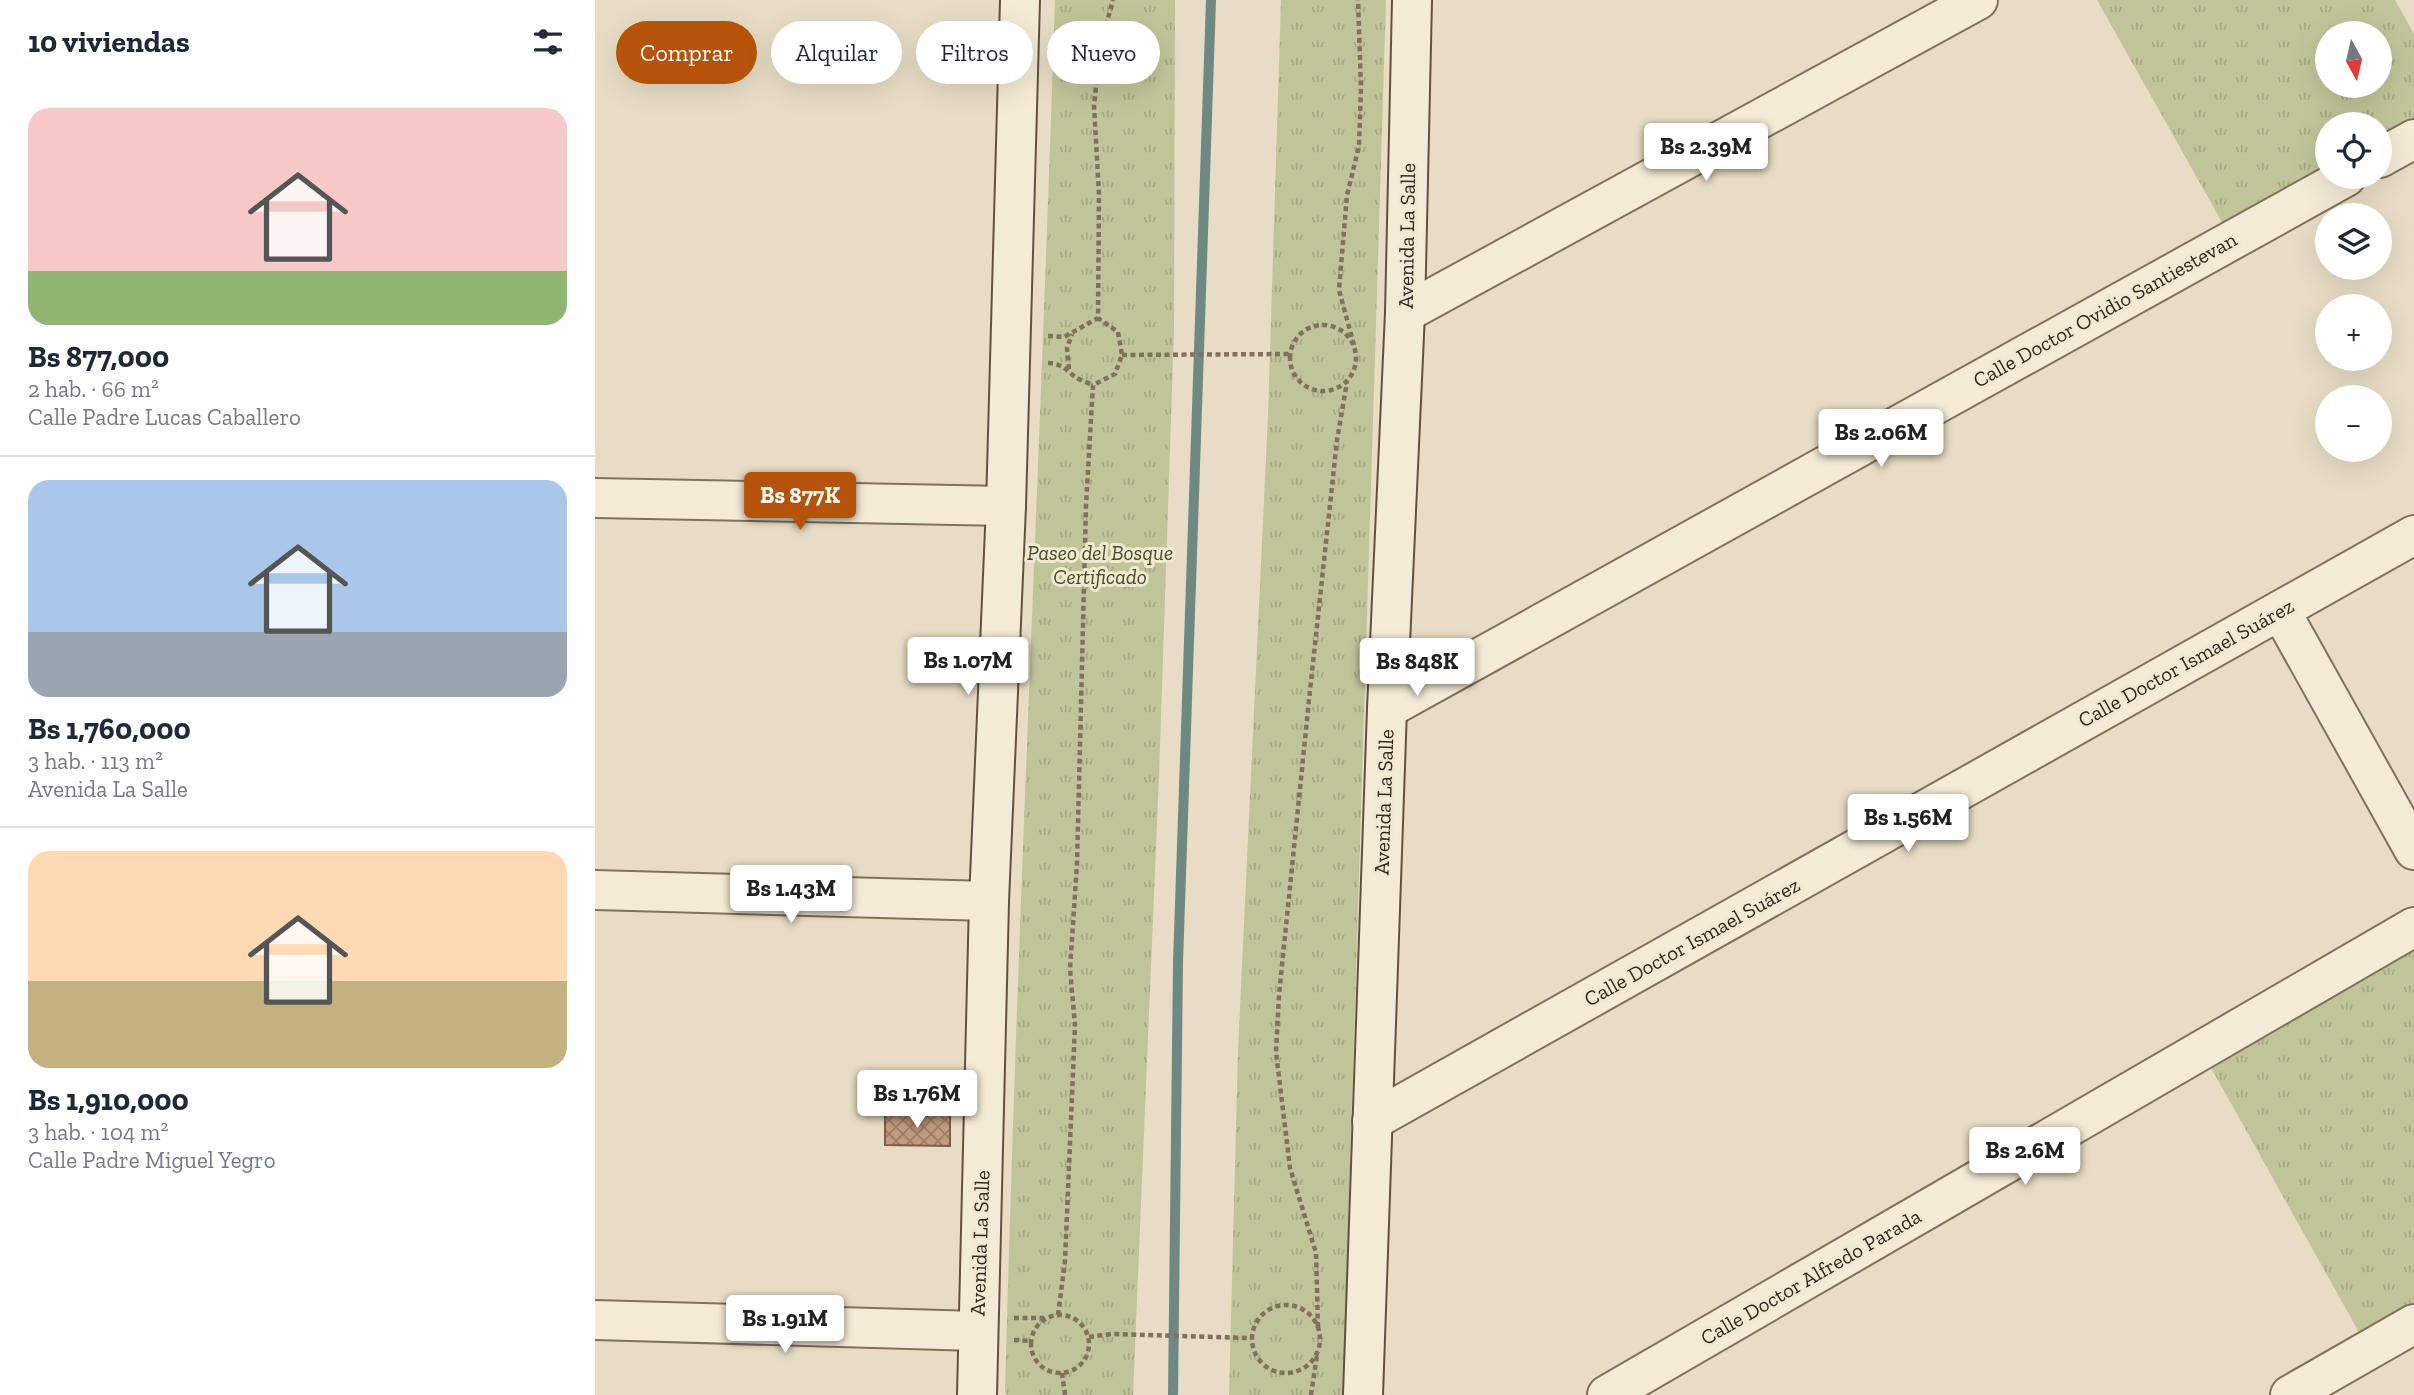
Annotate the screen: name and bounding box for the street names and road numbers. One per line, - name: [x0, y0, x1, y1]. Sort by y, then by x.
- street label: Avenida La Salle: [1393, 163, 1420, 309]
- street label: Calle Doctor Ovidio Santiestevan: [1969, 226, 2241, 393]
- street label: Calle Doctor Ismael Suárez: [2074, 593, 2298, 732]
- street label: Avenida La Salle: [1368, 729, 1399, 875]
- street label: Calle Doctor Ismael Suárez: [1580, 872, 1804, 1011]
- street label: Avenida La Salle: [964, 1170, 995, 1316]
- street label: Calle Doctor Alfredo Parada: [1696, 1203, 1925, 1350]

